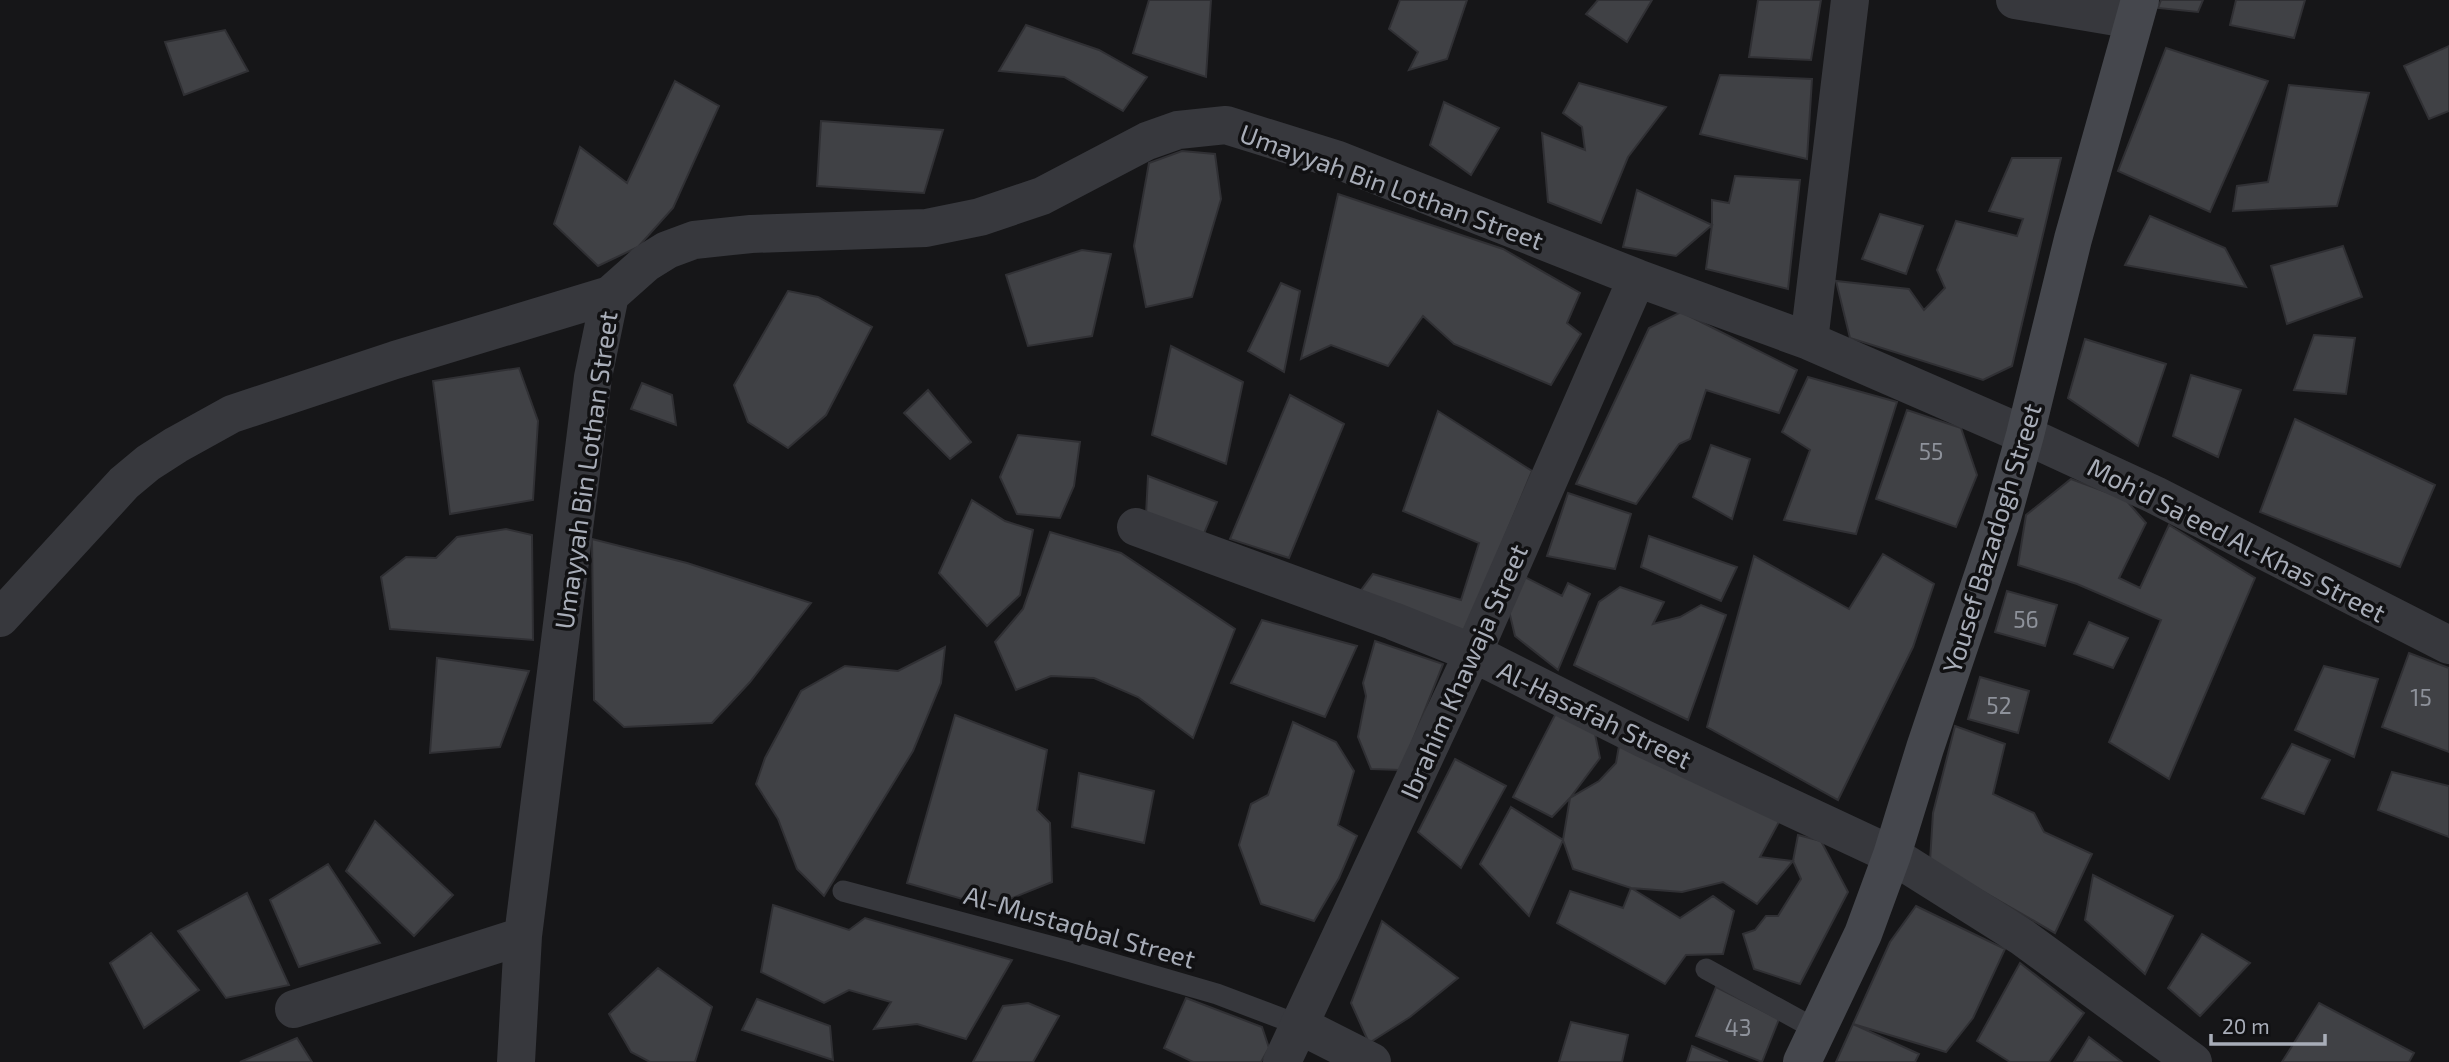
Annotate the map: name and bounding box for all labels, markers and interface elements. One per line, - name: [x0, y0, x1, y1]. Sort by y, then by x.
- street label: Umayyah Bin Lothan Street: [1236, 117, 1548, 255]
- street label: Umayyah Bin Lothan Street: [547, 309, 623, 631]
- street label: Yousef Bazadogh Street: [1935, 399, 2047, 677]
- house number: 55: [1919, 437, 1943, 465]
- street label: Moh’d Sa’eed Al-Khas Street: [2083, 450, 2391, 628]
- street label: Ibrahim Khawaja Street: [1393, 539, 1533, 803]
- house number: 56: [2013, 605, 2039, 633]
- street label: Al-Hasafah Street: [1493, 654, 1697, 774]
- house number: 15: [2410, 683, 2432, 711]
- house number: 52: [1986, 691, 2012, 719]
- street label: Al-Mustaqbal Street: [961, 878, 1199, 974]
- scale bar: [2211, 1002, 2325, 1046]
- house number: 43: [1725, 1013, 1751, 1041]
- text: 20 m: [2222, 1013, 2270, 1038]

